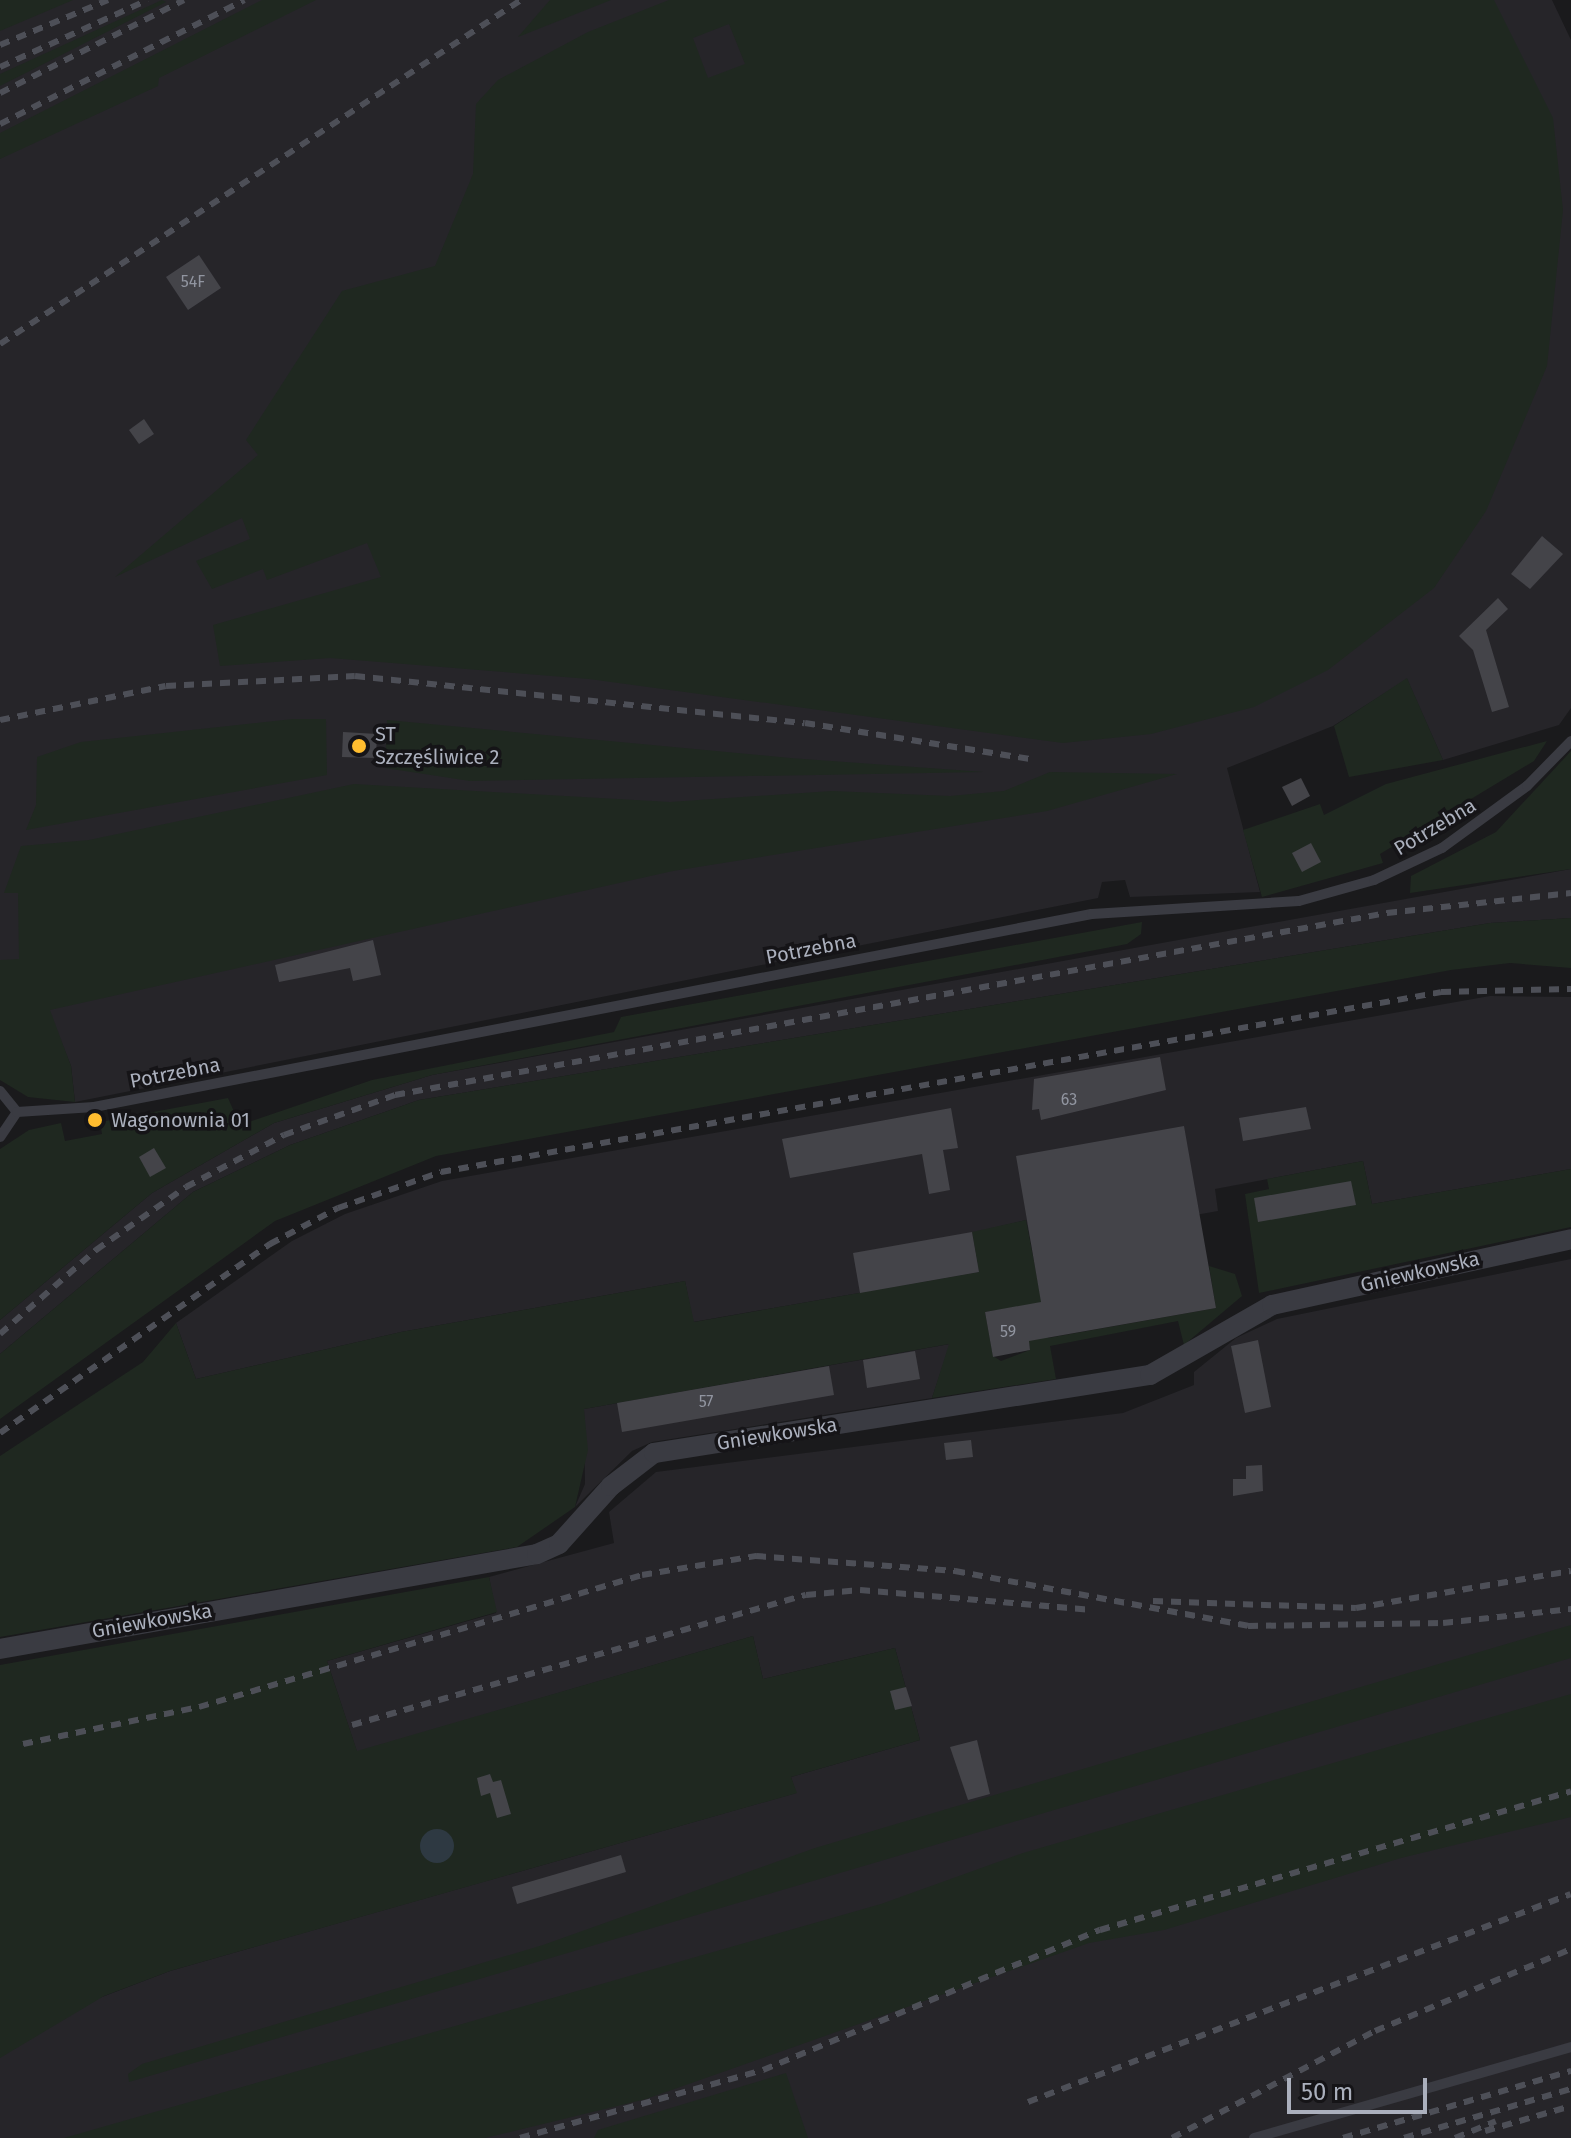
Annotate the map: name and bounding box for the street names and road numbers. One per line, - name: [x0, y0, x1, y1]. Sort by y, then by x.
- street label: Potrzebna: [1390, 793, 1480, 861]
- street label: Potrzebna: [764, 928, 858, 970]
- street label: Potrzebna: [128, 1052, 222, 1094]
- street label: Gniewkowska: [1358, 1247, 1482, 1297]
- street label: Gniewkowska: [715, 1413, 839, 1455]
- street label: Gniewkowska: [90, 1599, 214, 1643]

